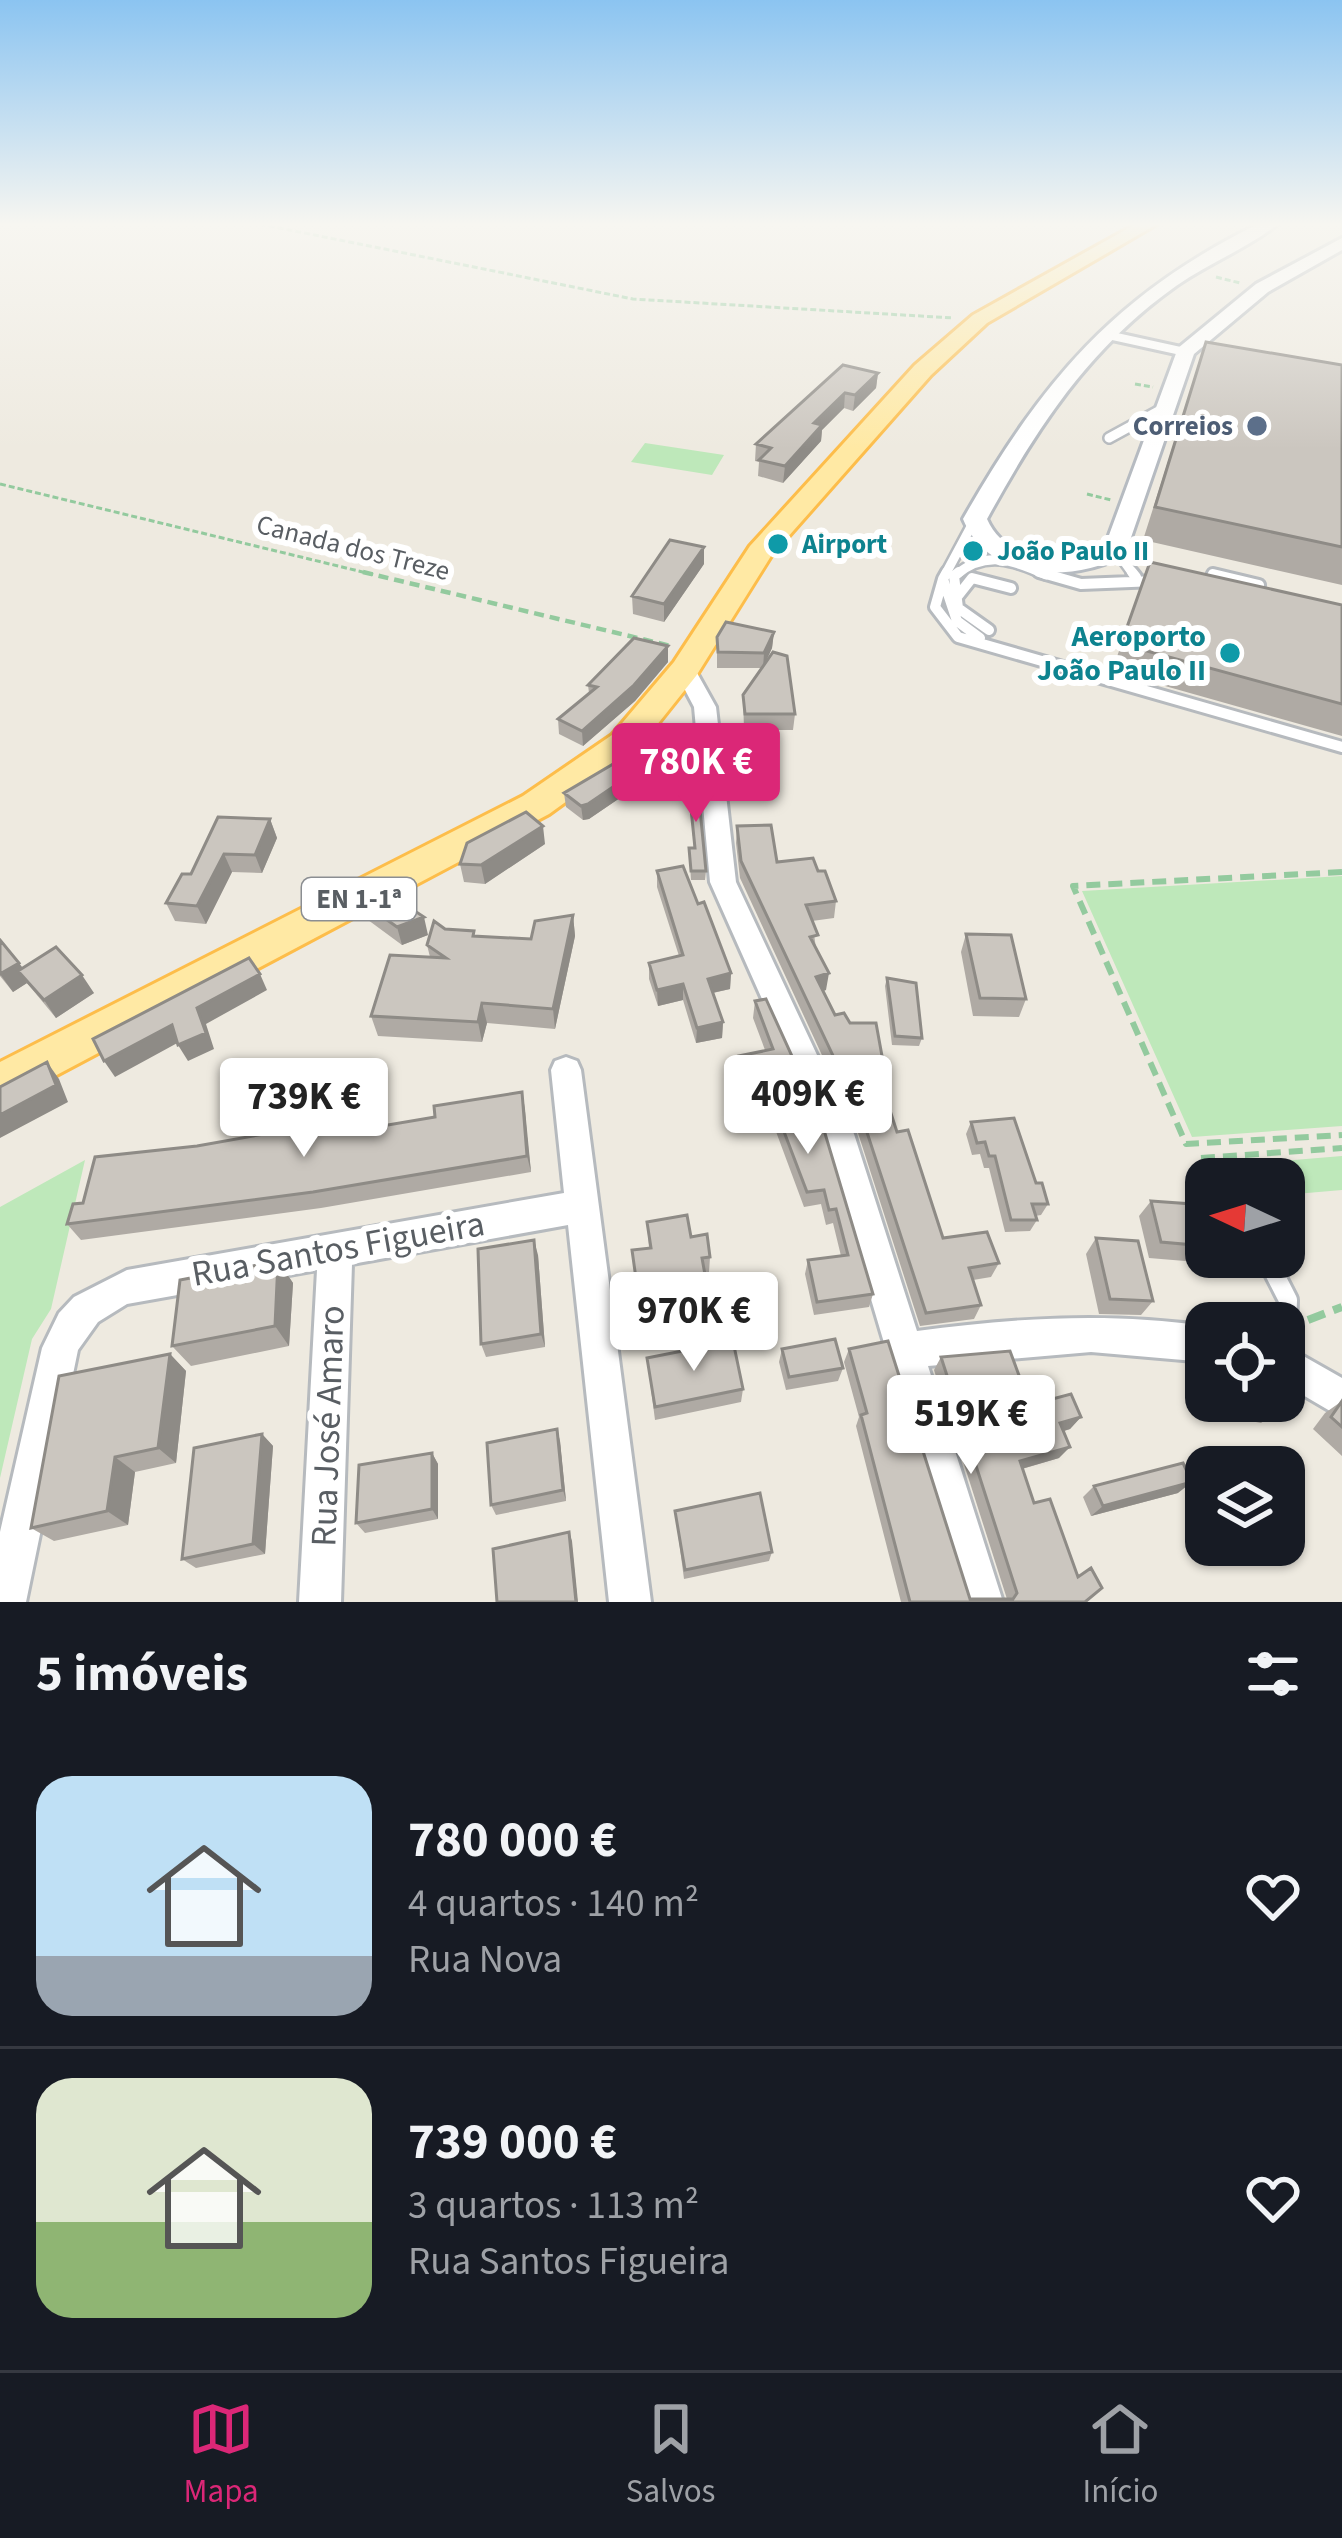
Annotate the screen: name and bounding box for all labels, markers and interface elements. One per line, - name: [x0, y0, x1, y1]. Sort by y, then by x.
- place label: Correios: [1133, 407, 1233, 446]
- marker: Correios: [1244, 413, 1270, 439]
- street label: Canada dos Treze: [252, 505, 454, 591]
- place label: Airport: [801, 525, 887, 564]
- marker: Airport: [765, 531, 791, 557]
- place label: João Paulo II: [997, 532, 1149, 571]
- marker: João Paulo II: [960, 538, 986, 564]
- place label: Aeroporto João Paulo II: [1037, 615, 1206, 692]
- marker: Aeroporto João Paulo II: [1217, 640, 1243, 666]
- pin: 780K €: [598, 723, 794, 825]
- text: 780K €: [639, 734, 753, 790]
- road number: EN 1-1ª: [302, 878, 416, 920]
- pin: 409K €: [710, 1055, 906, 1157]
- pin: 739K €: [206, 1058, 402, 1160]
- text: 409K €: [751, 1066, 865, 1122]
- text: 739K €: [247, 1069, 361, 1125]
- north arrow: [1185, 1158, 1305, 1278]
- map controls: [1185, 1158, 1305, 1566]
- street label: Rua Santos Figueira: [187, 1198, 489, 1300]
- pin: 970K €: [596, 1272, 792, 1374]
- text: 970K €: [637, 1283, 751, 1339]
- button: locate: [1185, 1302, 1305, 1422]
- street label: Rua José Amaro: [298, 1304, 358, 1548]
- pin: 519K €: [873, 1375, 1069, 1477]
- text: 519K €: [914, 1386, 1028, 1442]
- button: layers: [1185, 1446, 1305, 1566]
- text: 5 imóveis: [36, 1638, 248, 1710]
- icon: filters: [1240, 1641, 1306, 1707]
- text: 780 000 €: [408, 1804, 617, 1876]
- icon: home: [132, 1824, 276, 1968]
- icon: heart: [1240, 1863, 1306, 1929]
- text: 4 quartos · 140 m²: [408, 1876, 699, 1932]
- text: Rua Nova: [408, 1932, 562, 1988]
- text: 739 000 €: [408, 2106, 617, 2178]
- icon: home: [132, 2126, 276, 2270]
- icon: heart: [1240, 2165, 1306, 2231]
- text: 3 quartos · 113 m²: [408, 2178, 699, 2234]
- text: Rua Santos Figueira: [408, 2234, 729, 2290]
- tab: Mapa: [184, 2396, 259, 2515]
- tab: Salvos: [626, 2396, 715, 2515]
- tab: Início: [1083, 2396, 1158, 2515]

